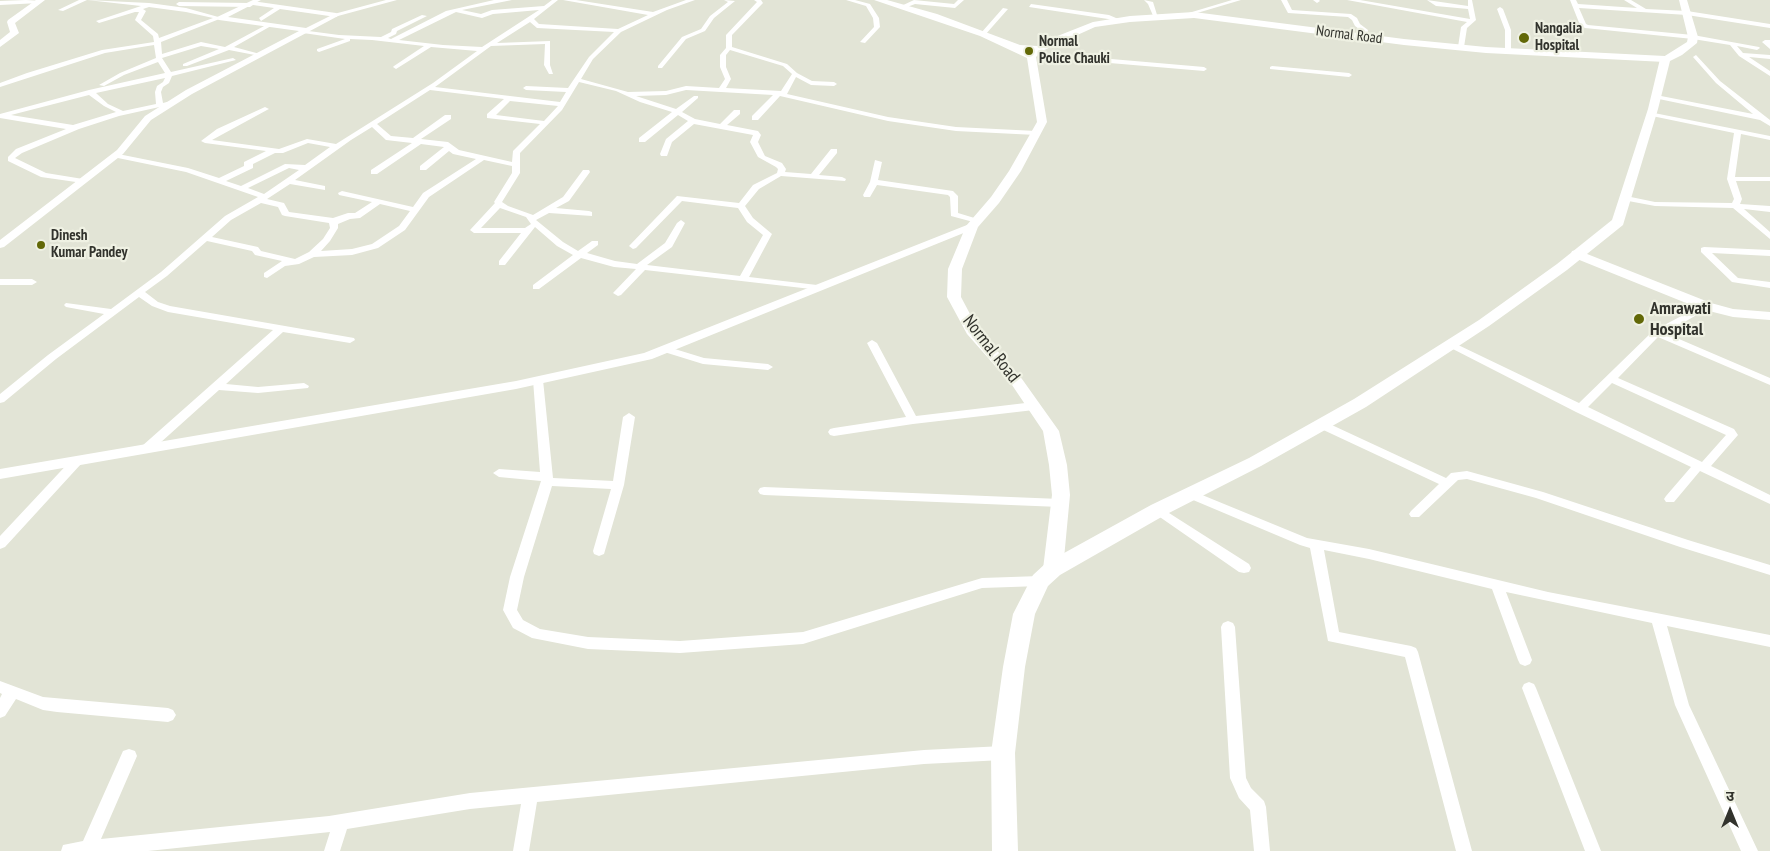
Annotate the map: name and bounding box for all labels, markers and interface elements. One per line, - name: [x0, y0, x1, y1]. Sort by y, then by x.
- place label: Nangalia Hospital: [1535, 20, 1582, 55]
- street label: Normal Road: [1315, 22, 1383, 48]
- marker: Nangalia Hospital: [1517, 31, 1531, 45]
- place label: Normal Police Chauki: [1039, 33, 1110, 68]
- marker: Normal Police Chauki: [1023, 45, 1035, 57]
- place label: Dinesh Kumar Pandey: [51, 227, 128, 262]
- marker: Dinesh Kumar Pandey: [35, 239, 47, 251]
- place label: Amrawati Hospital: [1650, 298, 1711, 340]
- street label: Normal Road: [958, 311, 1024, 387]
- marker: Amrawati Hospital: [1632, 312, 1646, 326]
- north arrow: [1705, 786, 1755, 836]
- text: उ: [1726, 787, 1734, 805]

